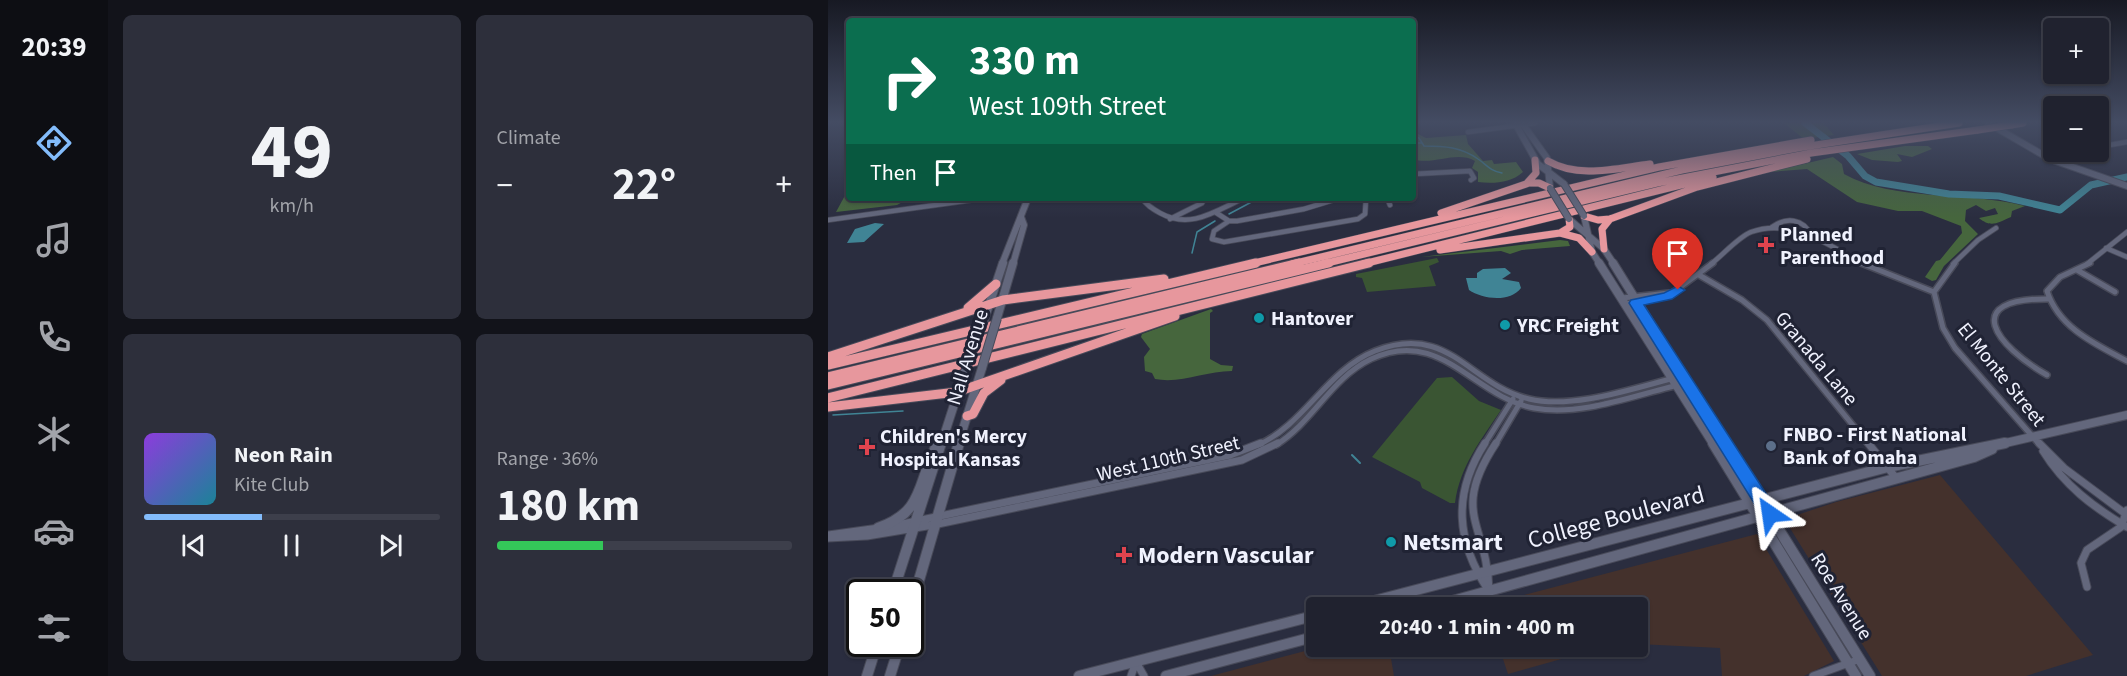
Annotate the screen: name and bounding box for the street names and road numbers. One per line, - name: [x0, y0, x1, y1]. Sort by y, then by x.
- street label: Granada Lane: [1768, 305, 1864, 412]
- street label: Nall Avenue: [940, 306, 996, 409]
- street label: El Monte Street: [1951, 317, 2052, 433]
- street label: West 110th Street: [1094, 429, 1243, 489]
- street label: College Boulevard: [1524, 477, 1708, 558]
- street label: Roe Avenue: [1803, 548, 1879, 645]

